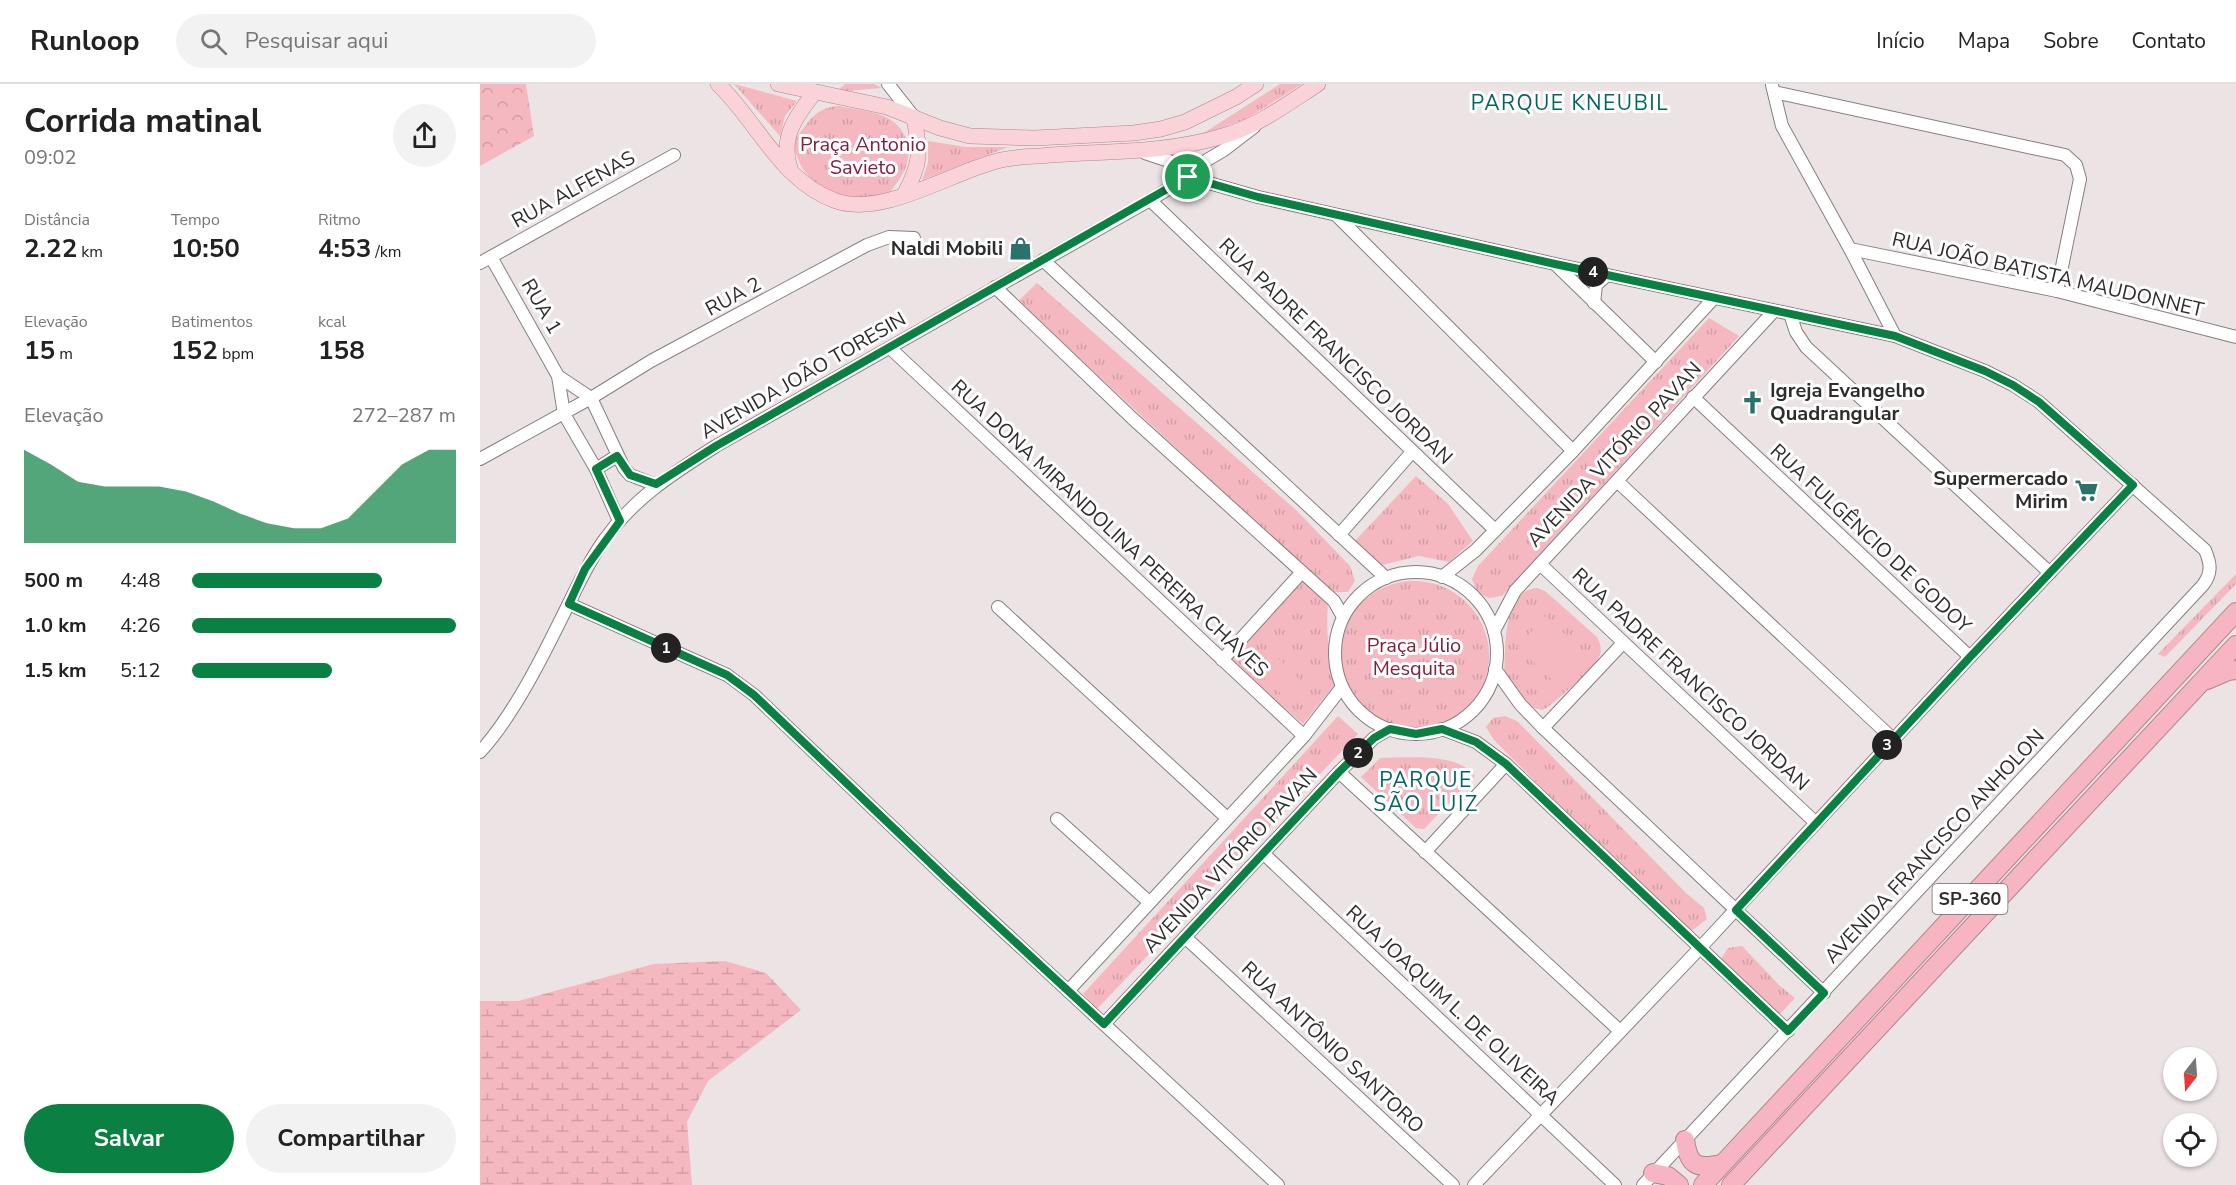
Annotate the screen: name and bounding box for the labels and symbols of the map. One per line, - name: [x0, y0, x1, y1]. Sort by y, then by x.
- district label: PARQUE KNEUBIL: [1471, 89, 1669, 117]
- park label: Praça Antonio Savieto: [800, 131, 926, 181]
- street label: RUA ALFENAS: [507, 144, 640, 234]
- pin: [1162, 151, 1213, 202]
- street label: RUA JOÃO BATISTA MAUDONNET: [1889, 225, 2206, 324]
- street label: RUA PADRE FRANCISCO JORDAN: [1213, 232, 1458, 471]
- place label: Naldi Mobili: [891, 235, 1003, 262]
- shop icon: Naldi Mobili: [1008, 235, 1034, 261]
- pin: 4: [1578, 257, 1608, 287]
- street label: RUA 2: [701, 271, 766, 322]
- street label: RUA 1: [515, 274, 568, 339]
- street label: AVENIDA JOÃO TORESIN: [696, 305, 911, 445]
- street label: AVENIDA VITÓRIO PAVAN: [1521, 356, 1708, 553]
- street label: RUA DONA MIRANDOLINA PEREIRA CHAVES: [945, 374, 1274, 683]
- place label: Igreja Evangelho Quadrangular: [1770, 377, 1925, 427]
- church icon: Igreja Evangelho Quadrangular: [1739, 389, 1765, 415]
- street label: RUA FULGÊNCIO DE GODOY: [1764, 438, 1978, 640]
- place label: Supermercado Mirim: [1933, 465, 2068, 515]
- supermarket icon: Supermercado Mirim: [2073, 477, 2099, 503]
- street label: RUA PADRE FRANCISCO JORDAN: [1566, 562, 1815, 797]
- park label: Praça Júlio Mesquita: [1367, 632, 1461, 682]
- pin: 1: [651, 633, 681, 663]
- street label: AVENIDA FRANCISCO ANHOLON: [1818, 723, 2050, 969]
- pin: 3: [1872, 730, 1902, 760]
- pin: 2: [1343, 738, 1373, 768]
- street label: AVENIDA VITÓRIO PAVAN: [1137, 762, 1324, 959]
- district label: PARQUE SÃO LUIZ: [1373, 766, 1479, 818]
- road number: SP-360: [1932, 884, 2008, 914]
- street label: RUA JOAQUIM L. DE OLIVEIRA: [1340, 899, 1566, 1112]
- street label: RUA ANTÔNIO SANTORO: [1235, 955, 1430, 1139]
- north arrow: [2163, 1047, 2217, 1101]

